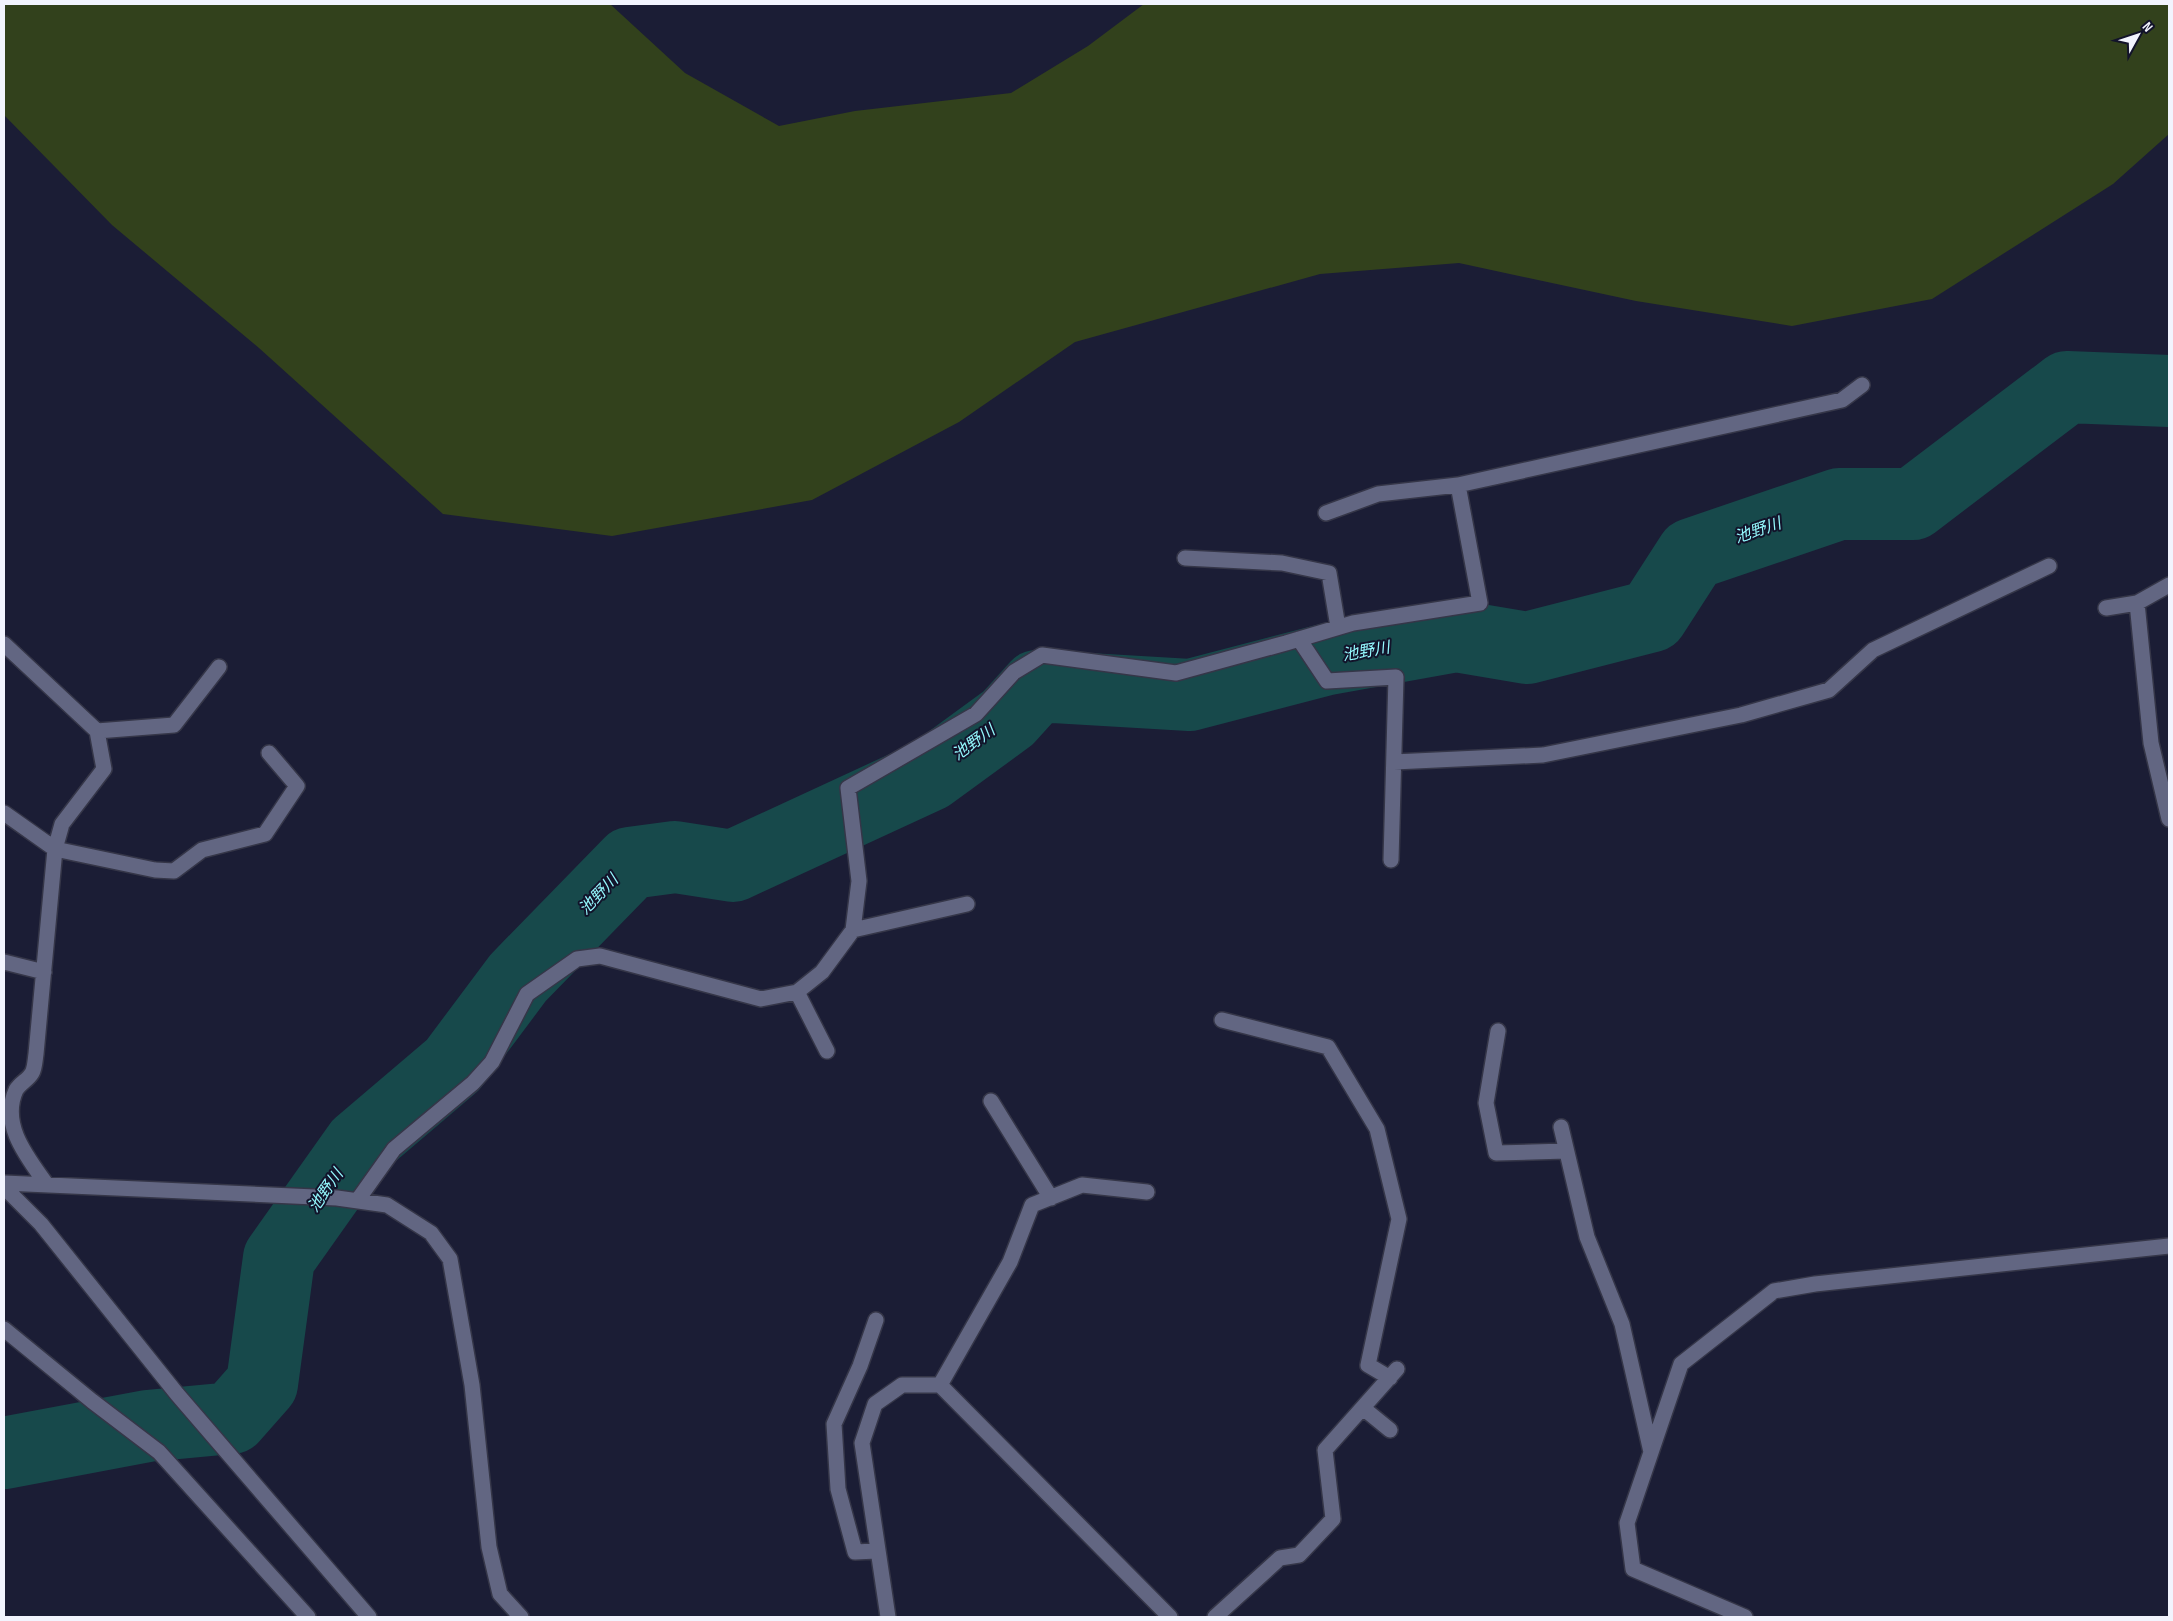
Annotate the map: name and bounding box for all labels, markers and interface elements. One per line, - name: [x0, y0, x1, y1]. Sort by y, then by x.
- north arrow: [2113, 10, 2163, 60]
- text: N: [2139, 19, 2156, 35]
- water label: 池野川: [1732, 514, 1786, 548]
- water label: 池野川: [1341, 638, 1393, 666]
- water label: 池野川: [949, 720, 1001, 765]
- water label: 池野川: [575, 870, 624, 919]
- water label: 池野川: [304, 1164, 349, 1216]

